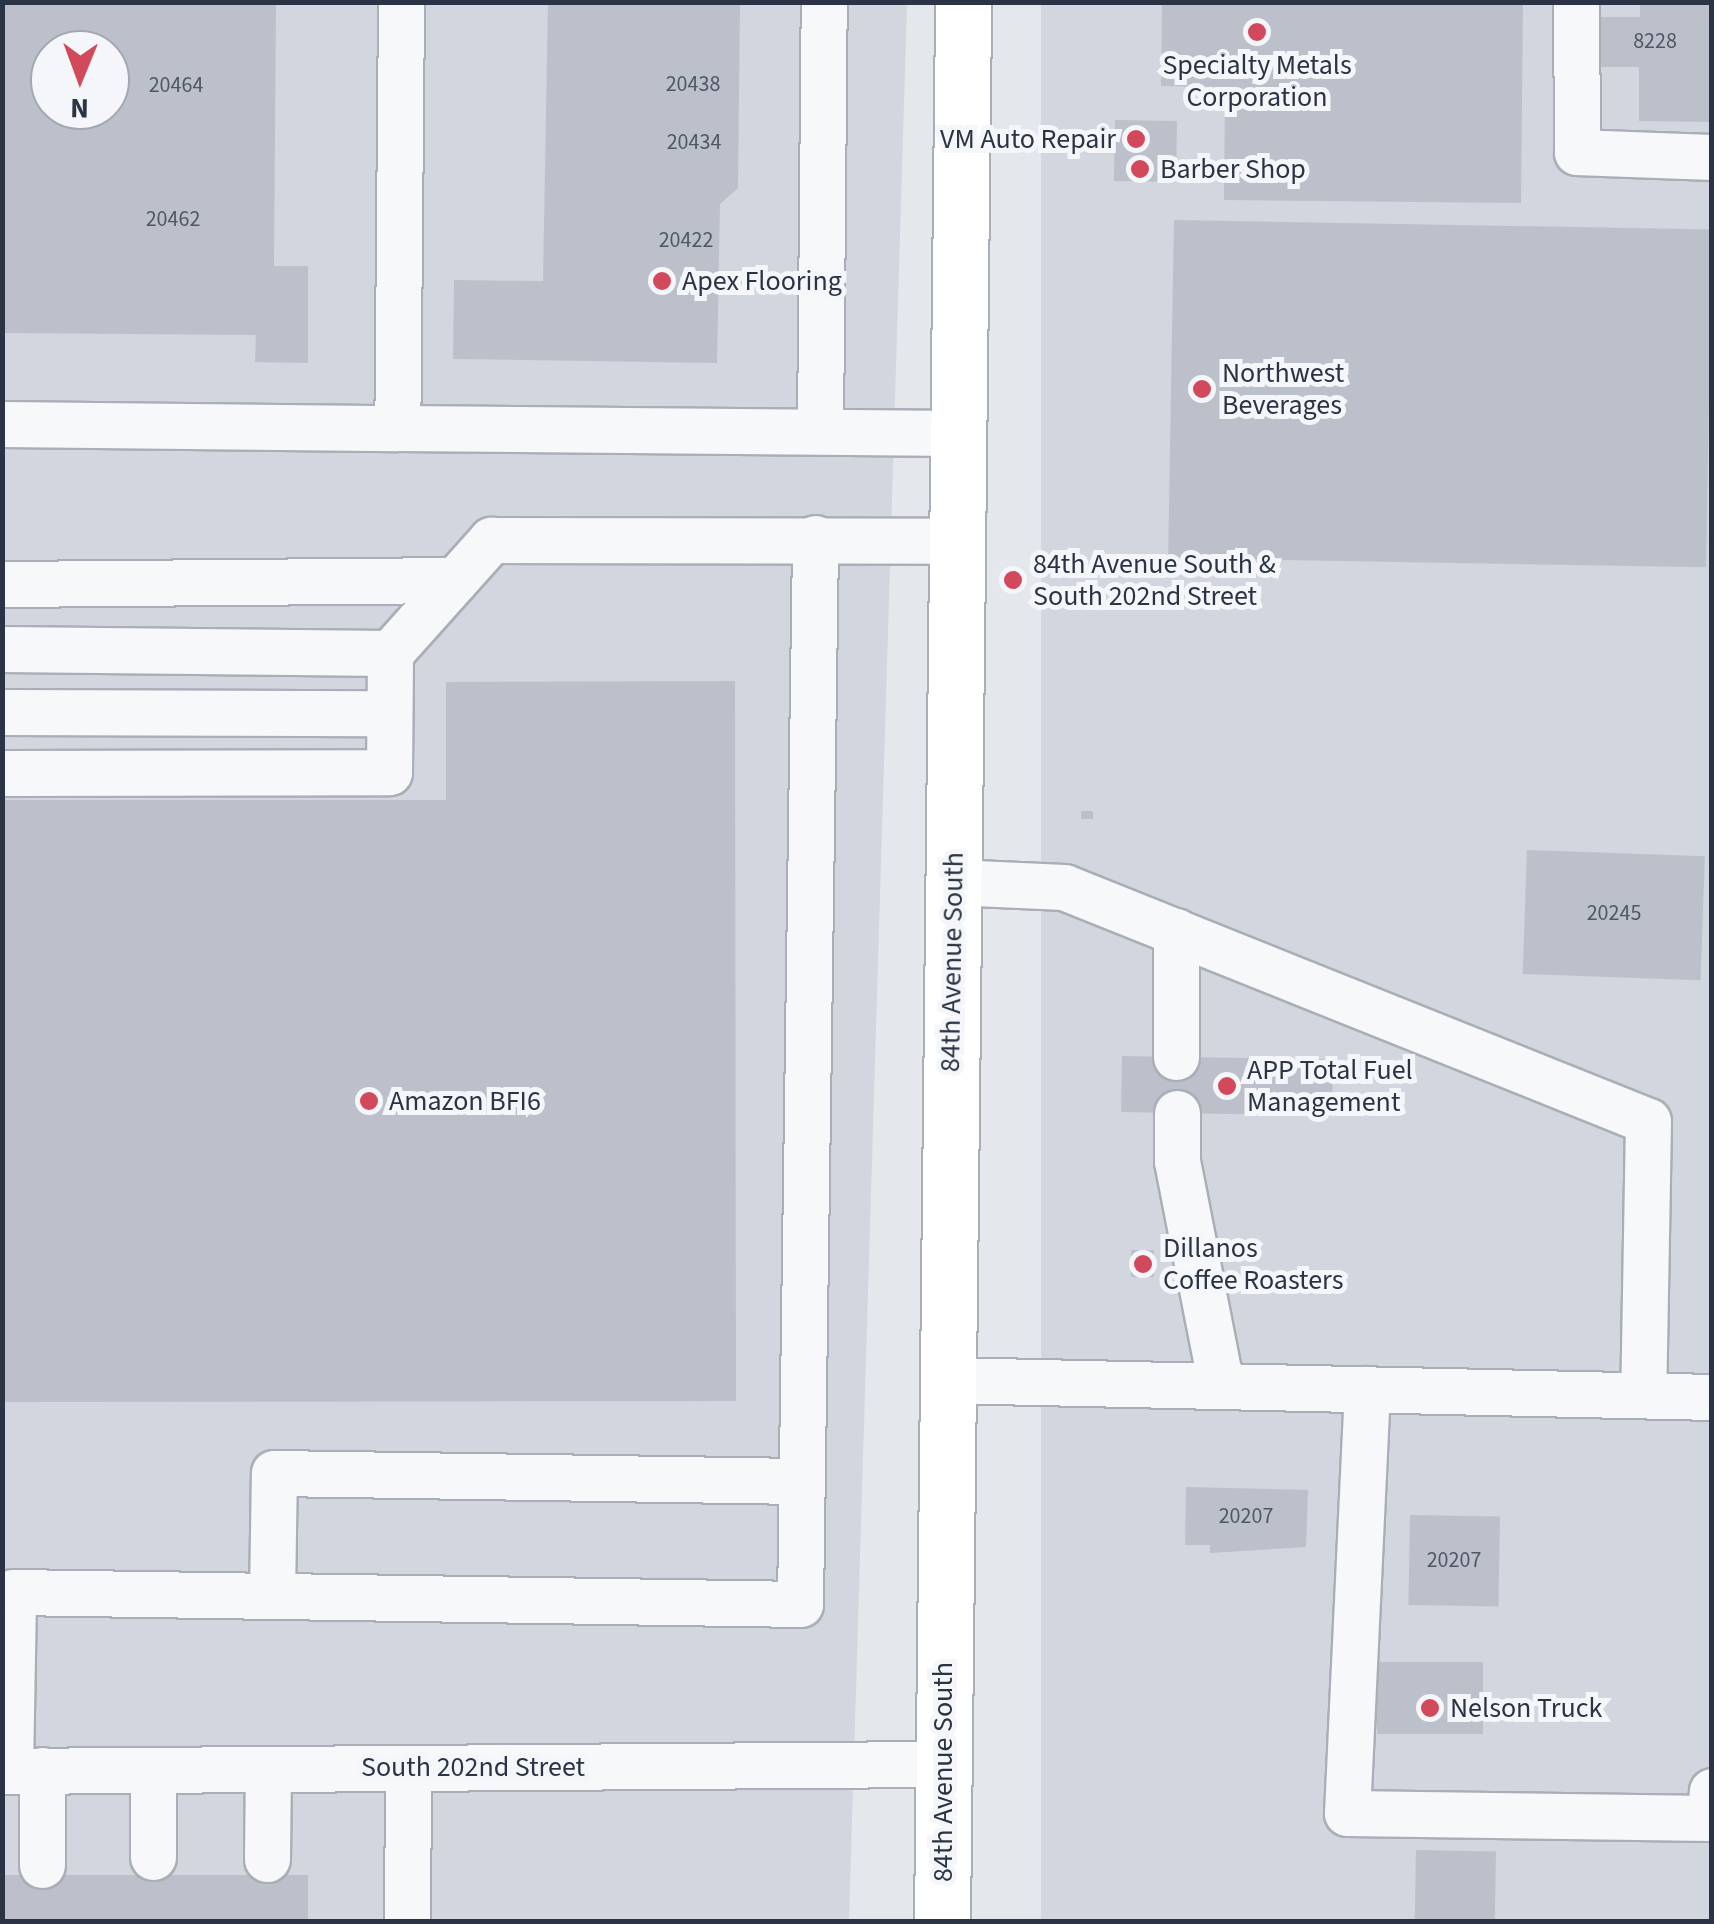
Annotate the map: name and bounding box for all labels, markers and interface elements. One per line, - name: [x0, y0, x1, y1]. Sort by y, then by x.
- marker: Specialty Metals Corporation: [1246, 21, 1268, 43]
- house number: 8228: [1633, 29, 1677, 55]
- north arrow: [30, 30, 130, 130]
- place label: Specialty Metals Corporation: [1162, 48, 1352, 114]
- house number: 20438: [666, 72, 720, 98]
- house number: 20464: [149, 73, 203, 99]
- text: N: [70, 88, 89, 128]
- place label: VM Auto Repair: [940, 122, 1116, 156]
- marker: VM Auto Repair: [1125, 128, 1147, 150]
- house number: 20434: [667, 130, 721, 156]
- place label: Barber Shop: [1160, 152, 1306, 186]
- marker: Barber Shop: [1129, 158, 1151, 180]
- house number: 20462: [146, 207, 200, 233]
- house number: 20422: [659, 228, 713, 254]
- place label: Apex Flooring: [682, 264, 842, 298]
- marker: Apex Flooring: [651, 270, 673, 292]
- place label: Northwest Beverages: [1222, 356, 1344, 422]
- marker: Northwest Beverages: [1191, 378, 1213, 400]
- place label: 84th Avenue South & South 202nd Street: [1033, 547, 1276, 613]
- marker: 84th Avenue South & South 202nd Street: [1002, 569, 1024, 591]
- street label: 84th Avenue South: [933, 852, 971, 1072]
- house number: 20245: [1587, 901, 1641, 927]
- place label: APP Total Fuel Management: [1247, 1053, 1413, 1119]
- marker: APP Total Fuel Management: [1216, 1075, 1238, 1097]
- place label: Amazon BFI6: [389, 1084, 541, 1118]
- marker: Amazon BFI6: [358, 1090, 380, 1112]
- place label: Dillanos Coffee Roasters: [1163, 1231, 1343, 1297]
- marker: Dillanos Coffee Roasters: [1132, 1253, 1154, 1275]
- house number: 20207: [1219, 1504, 1273, 1530]
- house number: 20207: [1427, 1548, 1481, 1574]
- street label: 84th Avenue South: [926, 1662, 960, 1882]
- place label: Nelson Truck: [1450, 1691, 1602, 1725]
- marker: Nelson Truck: [1419, 1697, 1441, 1719]
- street label: South 202nd Street: [361, 1750, 585, 1784]

